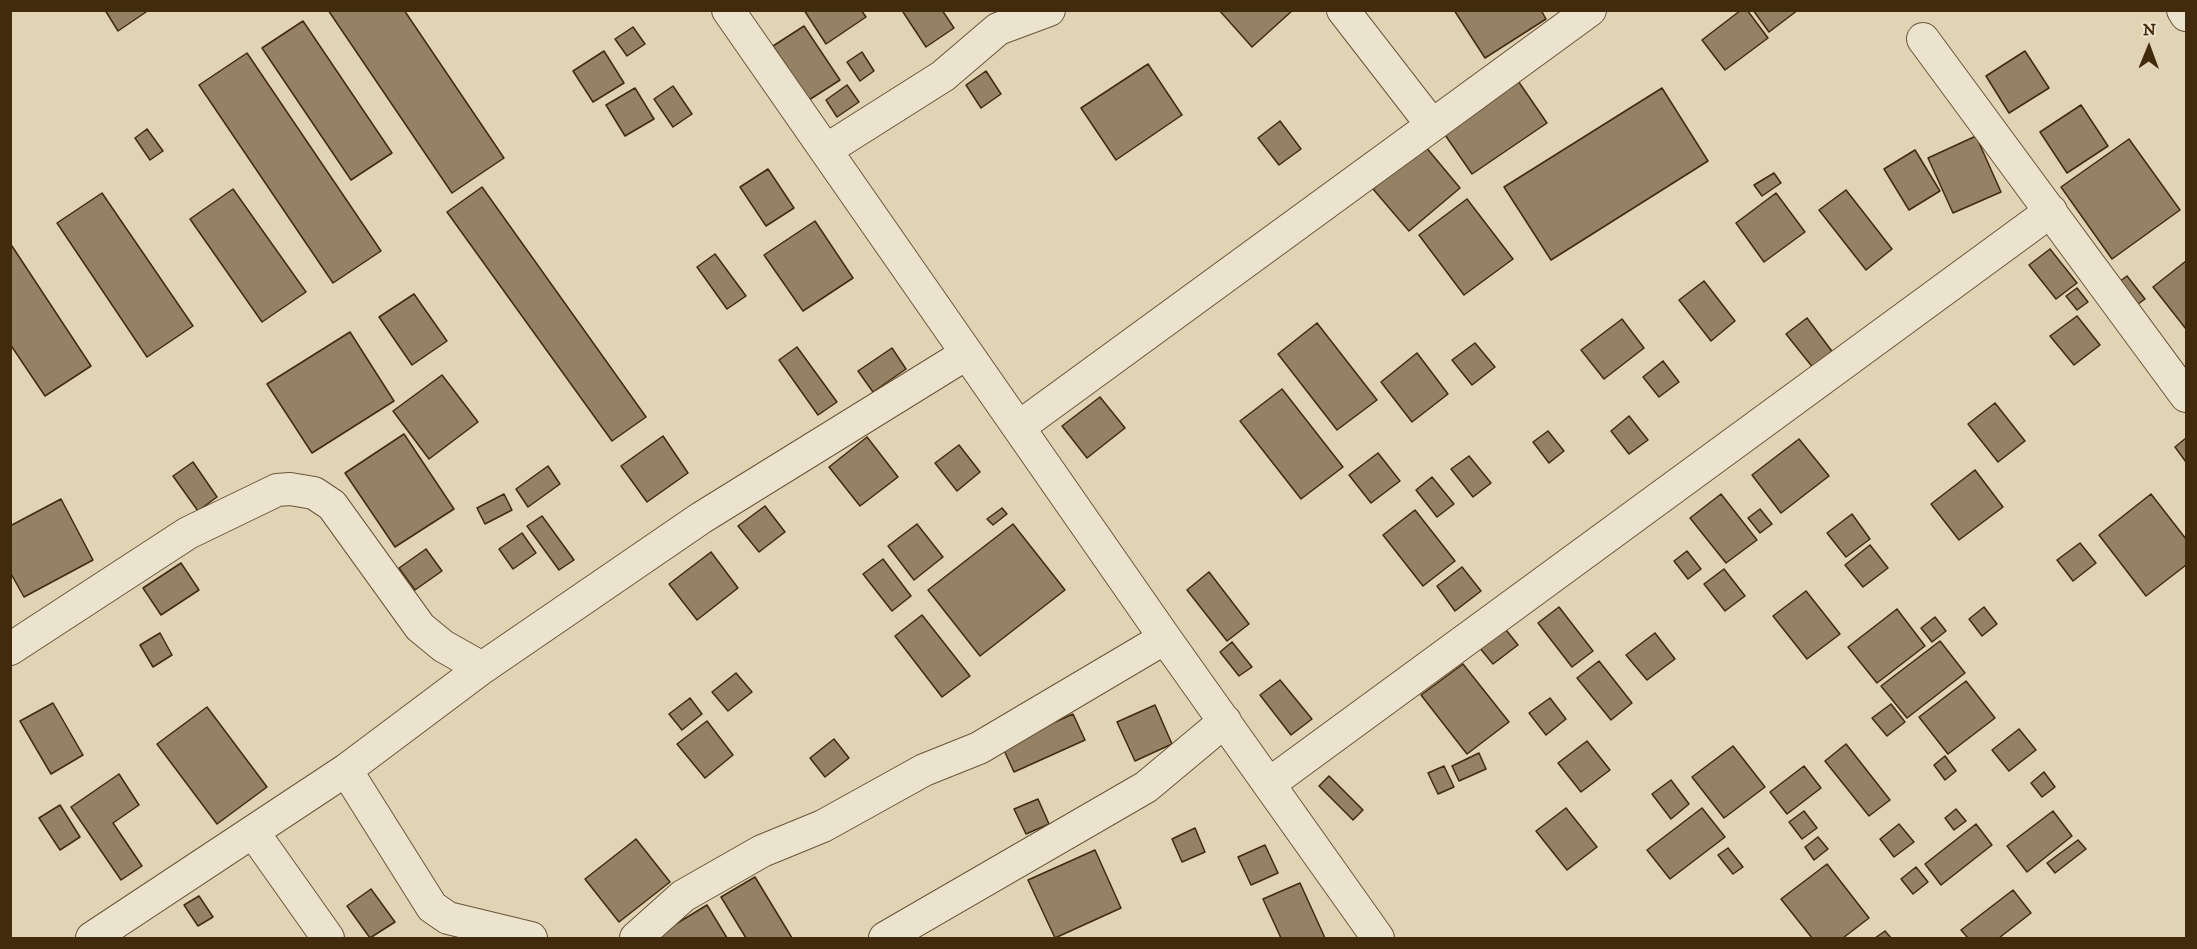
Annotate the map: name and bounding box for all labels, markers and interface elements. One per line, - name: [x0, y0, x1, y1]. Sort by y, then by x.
- north arrow: [2119, 18, 2179, 78]
- text: N: [2143, 20, 2156, 40]

